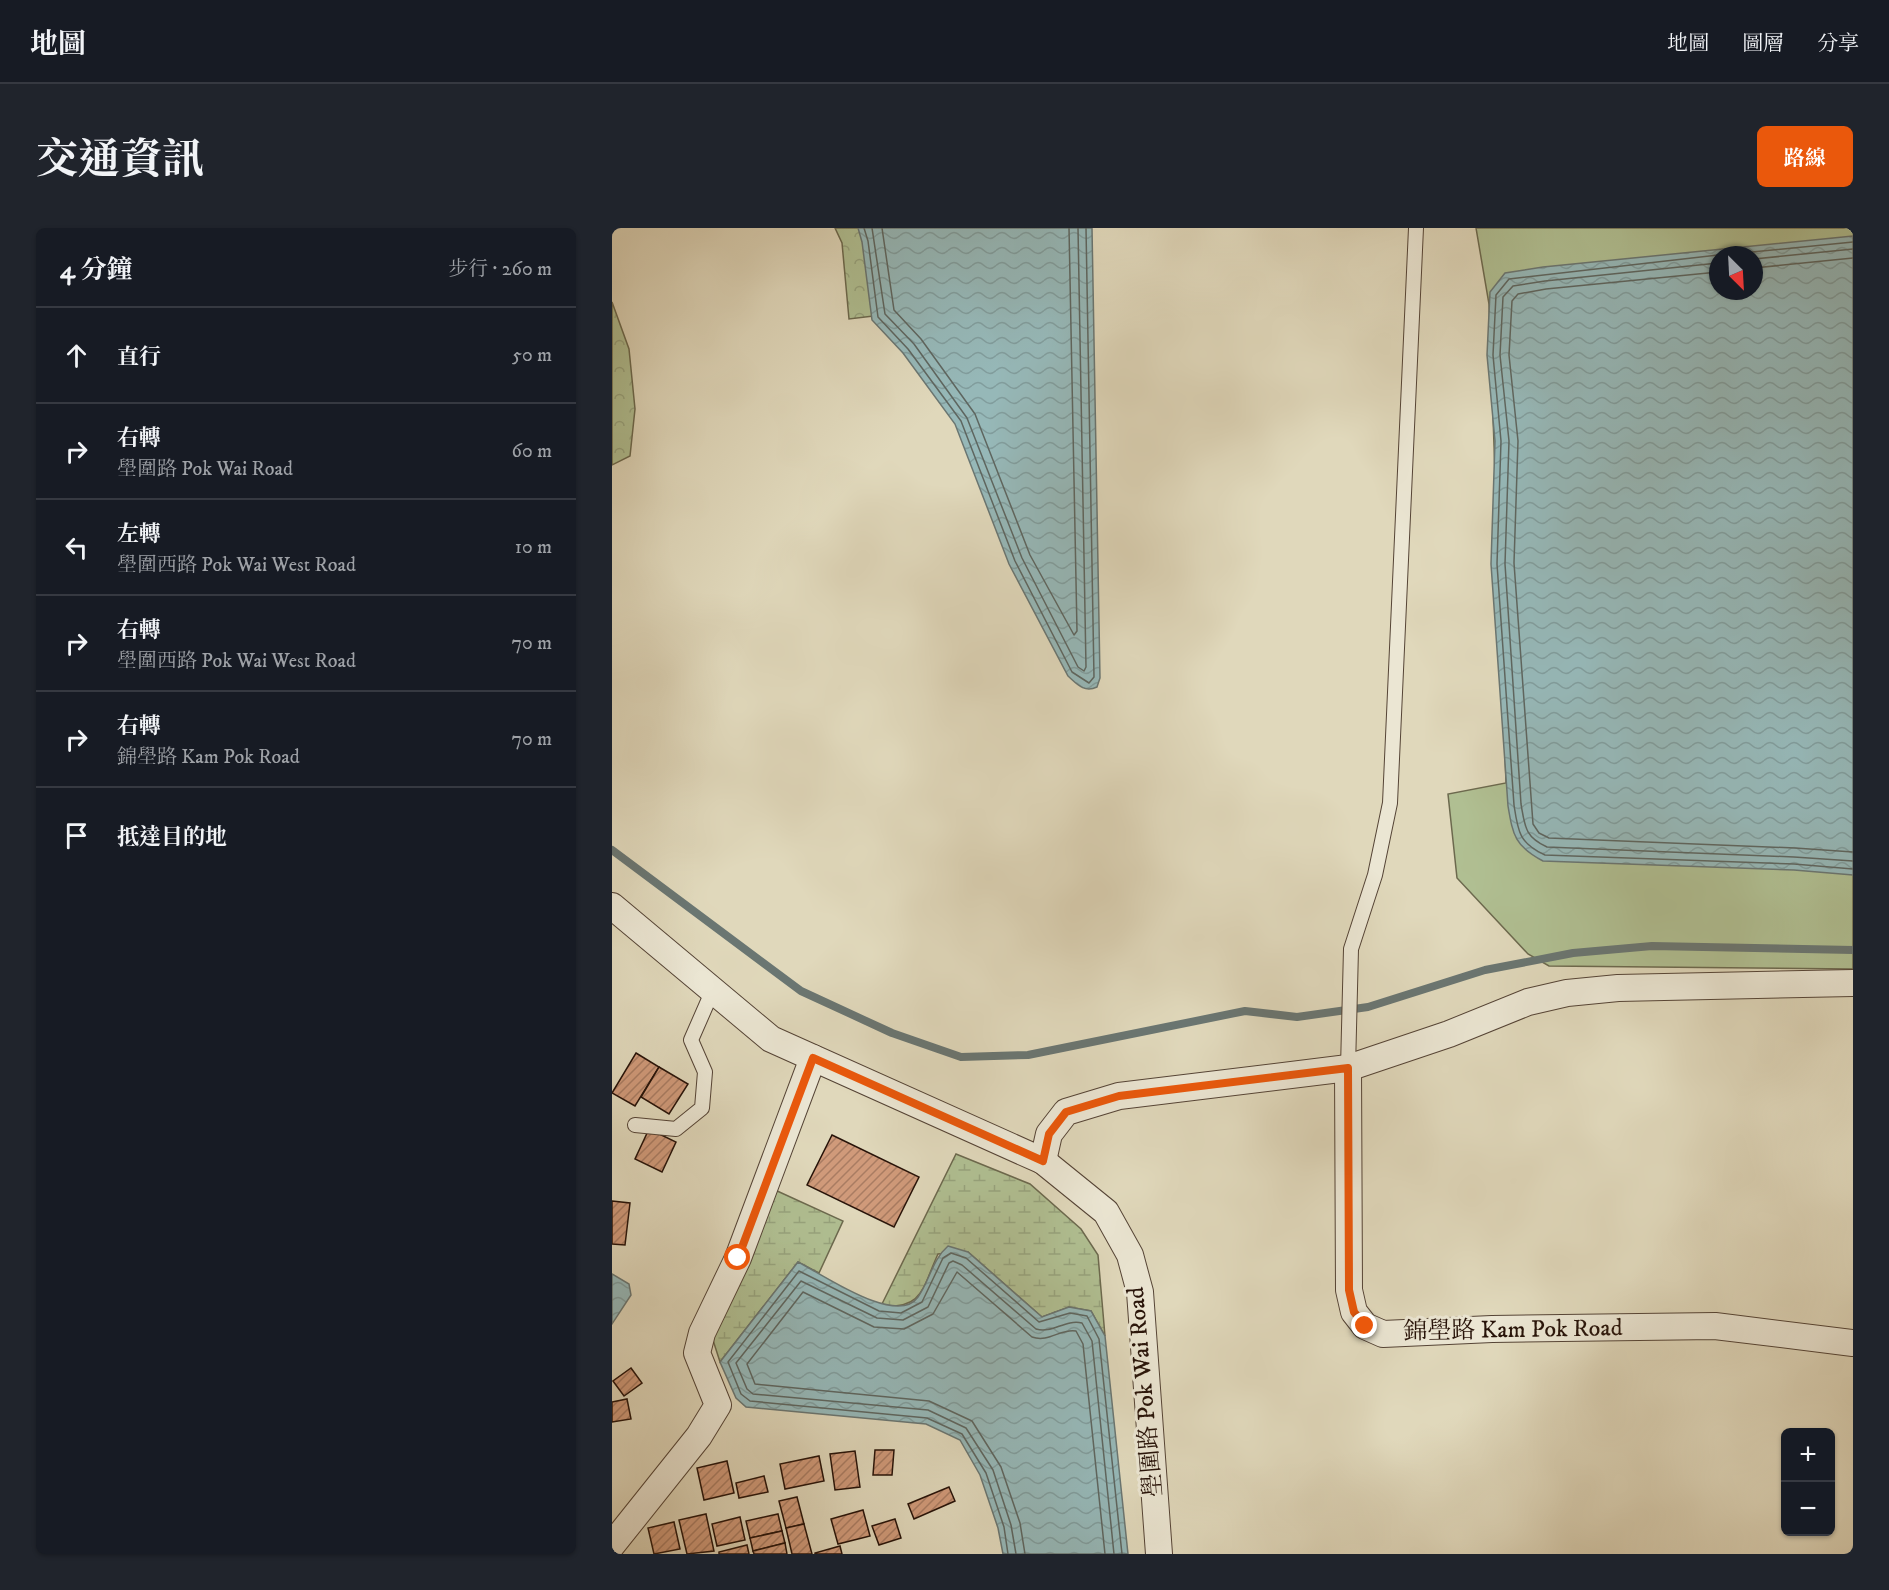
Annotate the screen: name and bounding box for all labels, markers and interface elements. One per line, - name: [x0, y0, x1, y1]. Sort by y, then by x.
- text: 地圖: [30, 27, 86, 62]
- text: 地圖: [1667, 31, 1709, 57]
- text: 圖層: [1742, 31, 1784, 57]
- text: 分享: [1817, 31, 1859, 57]
- button: 路線: [1757, 126, 1853, 187]
- text: 交通資訊: [36, 135, 204, 187]
- north arrow: [1709, 246, 1763, 300]
- text: 4 分鐘: [60, 254, 133, 287]
- text: 步行 · 260 m: [448, 257, 552, 282]
- icon: ahead: [60, 339, 93, 372]
- text: 50 m: [512, 343, 552, 368]
- text: 直行: [117, 344, 161, 371]
- text: 右轉: [117, 425, 161, 452]
- icon: right: [60, 435, 93, 468]
- text: 60 m: [512, 439, 552, 464]
- text: 壆圍路 Pok Wai Road: [117, 457, 293, 482]
- text: 左轉: [117, 521, 161, 548]
- icon: left: [60, 531, 93, 564]
- text: 10 m: [515, 535, 552, 560]
- text: 壆圍西路 Pok Wai West Road: [117, 553, 356, 578]
- text: 右轉: [117, 617, 161, 644]
- icon: right: [60, 627, 93, 660]
- text: 70 m: [511, 631, 552, 656]
- text: 壆圍西路 Pok Wai West Road: [117, 649, 356, 674]
- text: 右轉: [117, 713, 161, 740]
- icon: right: [60, 723, 93, 756]
- text: 70 m: [511, 727, 552, 752]
- text: 錦壆路 Kam Pok Road: [117, 745, 300, 770]
- icon: arrive: [60, 819, 93, 852]
- text: 抵達目的地: [117, 824, 227, 851]
- route start: [724, 1244, 750, 1270]
- street label: 壆圍路 Pok Wai Road: [1121, 1286, 1169, 1498]
- route end: [1351, 1312, 1377, 1338]
- street label: 錦壆路 Kam Pok Road: [1403, 1313, 1623, 1347]
- map controls: [1781, 1428, 1835, 1536]
- button: +: [1781, 1428, 1835, 1482]
- button: −: [1781, 1482, 1835, 1536]

